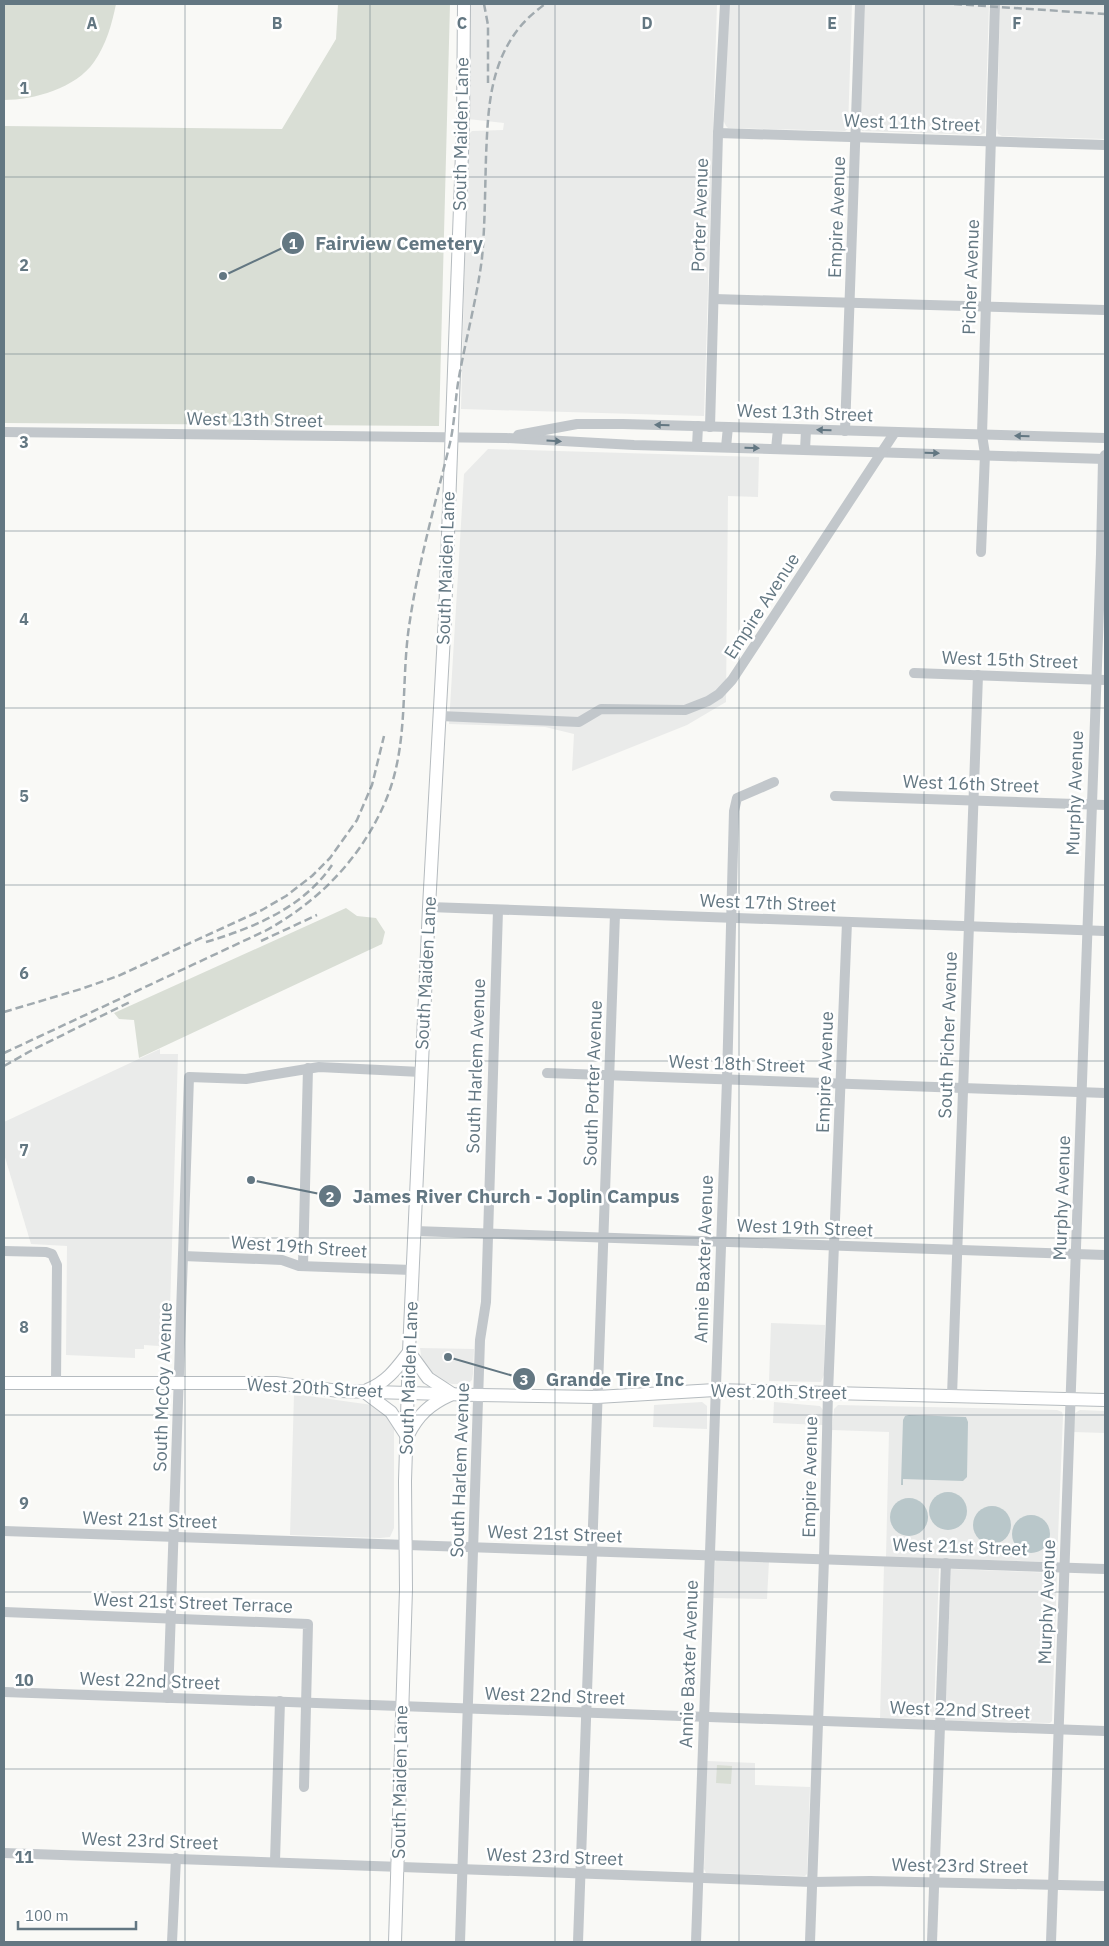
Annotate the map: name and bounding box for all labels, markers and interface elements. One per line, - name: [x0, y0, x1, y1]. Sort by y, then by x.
- text: A: [87, 13, 98, 33]
- text: B: [272, 13, 283, 33]
- text: C: [457, 13, 467, 33]
- text: D: [641, 13, 653, 33]
- text: E: [827, 13, 837, 33]
- text: F: [1012, 13, 1022, 33]
- street label: South Maiden Lane: [448, 57, 473, 211]
- text: 1: [19, 78, 29, 98]
- street label: West 11th Street: [843, 109, 981, 136]
- street label: Empire Avenue: [823, 156, 850, 278]
- street label: Porter Avenue: [686, 157, 713, 273]
- street label: Picher Avenue: [957, 219, 984, 335]
- callout: Fairview Cemetery: [281, 226, 493, 260]
- text: Fairview Cemetery: [315, 231, 484, 255]
- text: 1: [288, 234, 298, 253]
- text: 2: [19, 255, 29, 275]
- street label: West 13th Street: [736, 399, 874, 426]
- street label: West 13th Street: [187, 407, 324, 432]
- one-way arrow: [653, 421, 669, 429]
- one-way arrow: [816, 426, 832, 434]
- text: 3: [19, 432, 29, 452]
- one-way arrow: [1013, 432, 1029, 440]
- one-way arrow: [547, 437, 563, 445]
- one-way arrow: [744, 444, 760, 452]
- one-way arrow: [924, 449, 940, 457]
- street label: South Maiden Lane: [431, 491, 460, 645]
- street label: Empire Avenue: [719, 548, 804, 663]
- text: 4: [19, 609, 29, 629]
- street label: West 15th Street: [941, 646, 1079, 673]
- street label: Murphy Avenue: [1061, 730, 1088, 856]
- street label: West 16th Street: [902, 770, 1040, 797]
- text: 5: [19, 786, 29, 806]
- street label: West 17th Street: [699, 889, 837, 916]
- street label: South Maiden Lane: [410, 895, 441, 1050]
- street label: South Picher Avenue: [933, 951, 962, 1119]
- text: 6: [19, 963, 29, 983]
- street label: South Harlem Avenue: [461, 978, 490, 1154]
- street label: South Porter Avenue: [578, 1000, 607, 1166]
- street label: Empire Avenue: [811, 1011, 838, 1133]
- street label: West 18th Street: [668, 1050, 806, 1077]
- street label: Murphy Avenue: [1048, 1135, 1075, 1261]
- text: 7: [19, 1140, 29, 1160]
- street label: Annie Baxter Avenue: [689, 1174, 718, 1343]
- callout: James River Church - Joplin Campus: [317, 1179, 689, 1213]
- text: James River Church - Joplin Campus: [352, 1184, 680, 1208]
- text: 2: [325, 1187, 335, 1206]
- street label: West 19th Street: [736, 1214, 874, 1241]
- street label: West 19th Street: [230, 1230, 368, 1263]
- street label: South Maiden Lane: [394, 1301, 423, 1455]
- street label: South McCoy Avenue: [148, 1302, 177, 1472]
- text: 8: [19, 1317, 29, 1337]
- callout: Grande Tire Inc: [511, 1362, 695, 1396]
- text: Grande Tire Inc: [546, 1367, 684, 1391]
- text: 3: [519, 1370, 529, 1389]
- street label: West 20th Street: [246, 1372, 384, 1403]
- street label: West 20th Street: [711, 1379, 848, 1404]
- street label: South Harlem Avenue: [445, 1382, 474, 1558]
- street label: Empire Avenue: [797, 1416, 822, 1538]
- text: 9: [19, 1493, 29, 1513]
- street label: West 21st Street: [82, 1506, 218, 1533]
- street label: West 21st Street: [487, 1520, 623, 1547]
- street label: West 21st Street: [892, 1533, 1028, 1560]
- street label: Murphy Avenue: [1033, 1539, 1060, 1665]
- street label: Annie Baxter Avenue: [674, 1579, 703, 1748]
- street label: West 21st Street Terrace: [93, 1588, 293, 1617]
- street label: West 22nd Street: [79, 1667, 221, 1694]
- text: 10: [14, 1670, 34, 1690]
- street label: West 22nd Street: [484, 1682, 626, 1709]
- street label: West 22nd Street: [889, 1696, 1031, 1723]
- street label: South Maiden Lane: [387, 1705, 412, 1859]
- street label: West 23rd Street: [81, 1827, 219, 1854]
- street label: West 23rd Street: [486, 1843, 624, 1870]
- text: 11: [14, 1847, 34, 1867]
- street label: West 23rd Street: [891, 1853, 1029, 1878]
- scale bar: [18, 1898, 135, 1930]
- text: 100 m: [25, 1906, 69, 1925]

